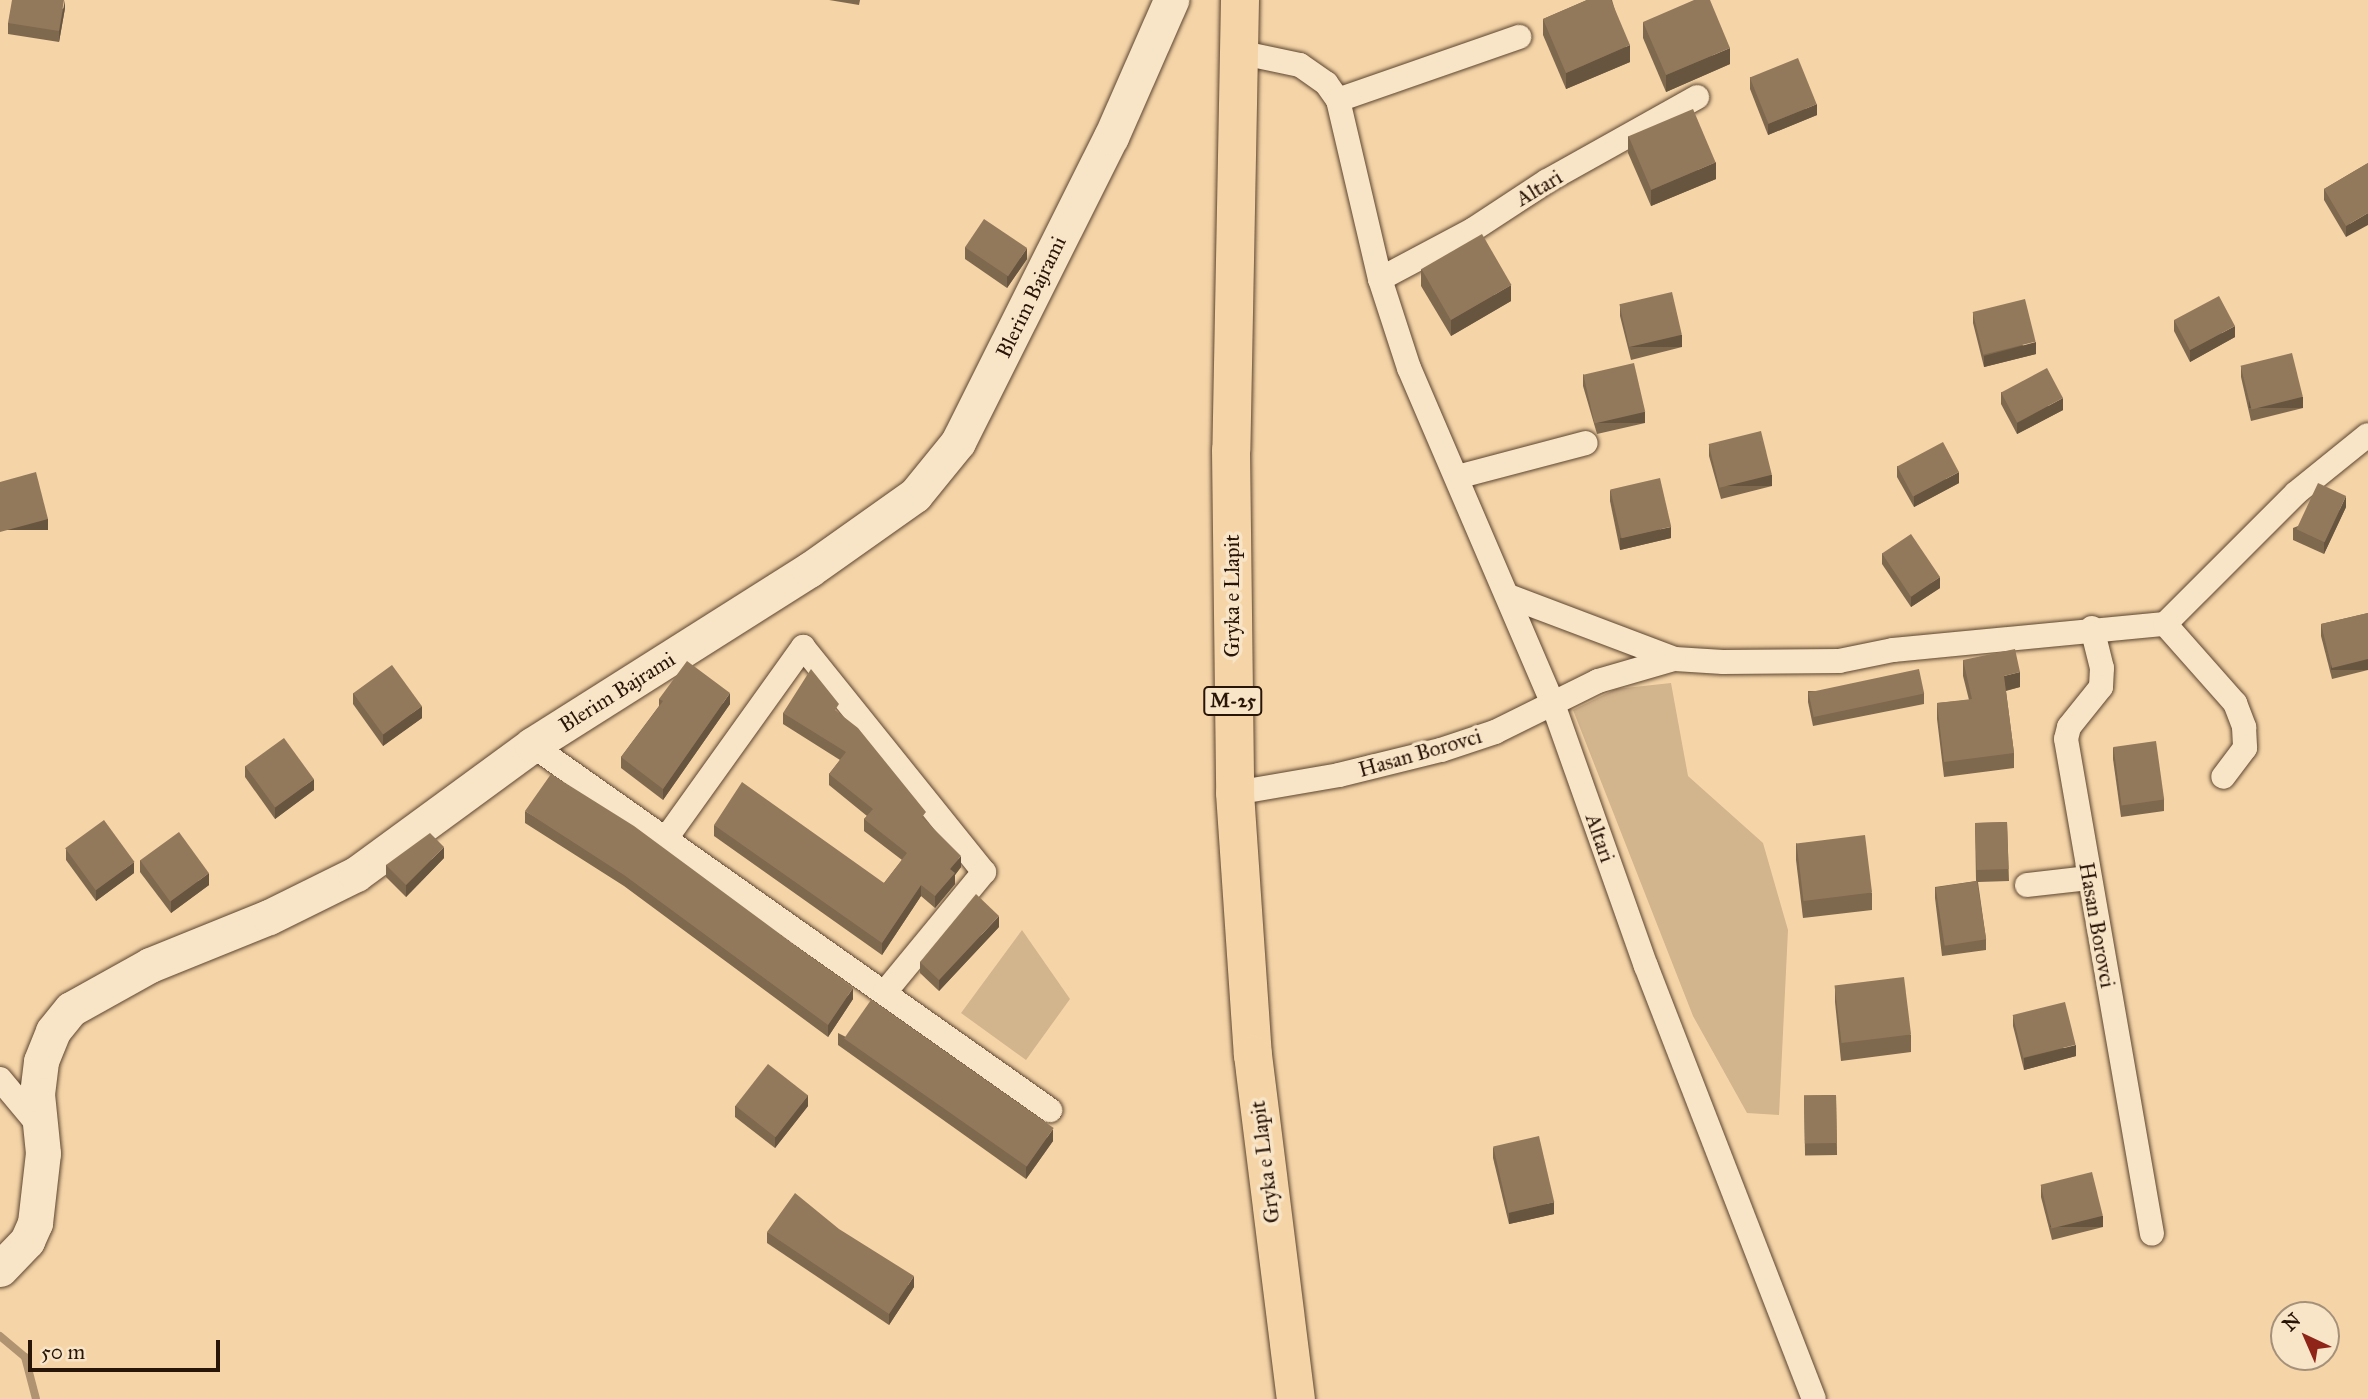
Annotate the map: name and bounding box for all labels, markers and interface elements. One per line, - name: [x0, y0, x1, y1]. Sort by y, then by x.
- street label: Altari: [1511, 164, 1567, 212]
- street label: Blerim Bajrami: [991, 232, 1071, 362]
- street label: Gryka e Llapit: [1219, 534, 1245, 658]
- street label: Blerim Bajrami: [554, 646, 680, 738]
- road number: M-25: [1203, 686, 1263, 716]
- street label: Hasan Borovci: [1356, 723, 1484, 783]
- street label: Altari: [1580, 810, 1620, 866]
- street label: Hasan Borovci: [2074, 860, 2120, 990]
- street label: Gryka e Llapit: [1245, 1099, 1285, 1225]
- north arrow: [2270, 1301, 2340, 1371]
- text: N: [2278, 1308, 2305, 1336]
- scale bar: [32, 1326, 224, 1370]
- text: 50 m: [41, 1339, 85, 1365]

